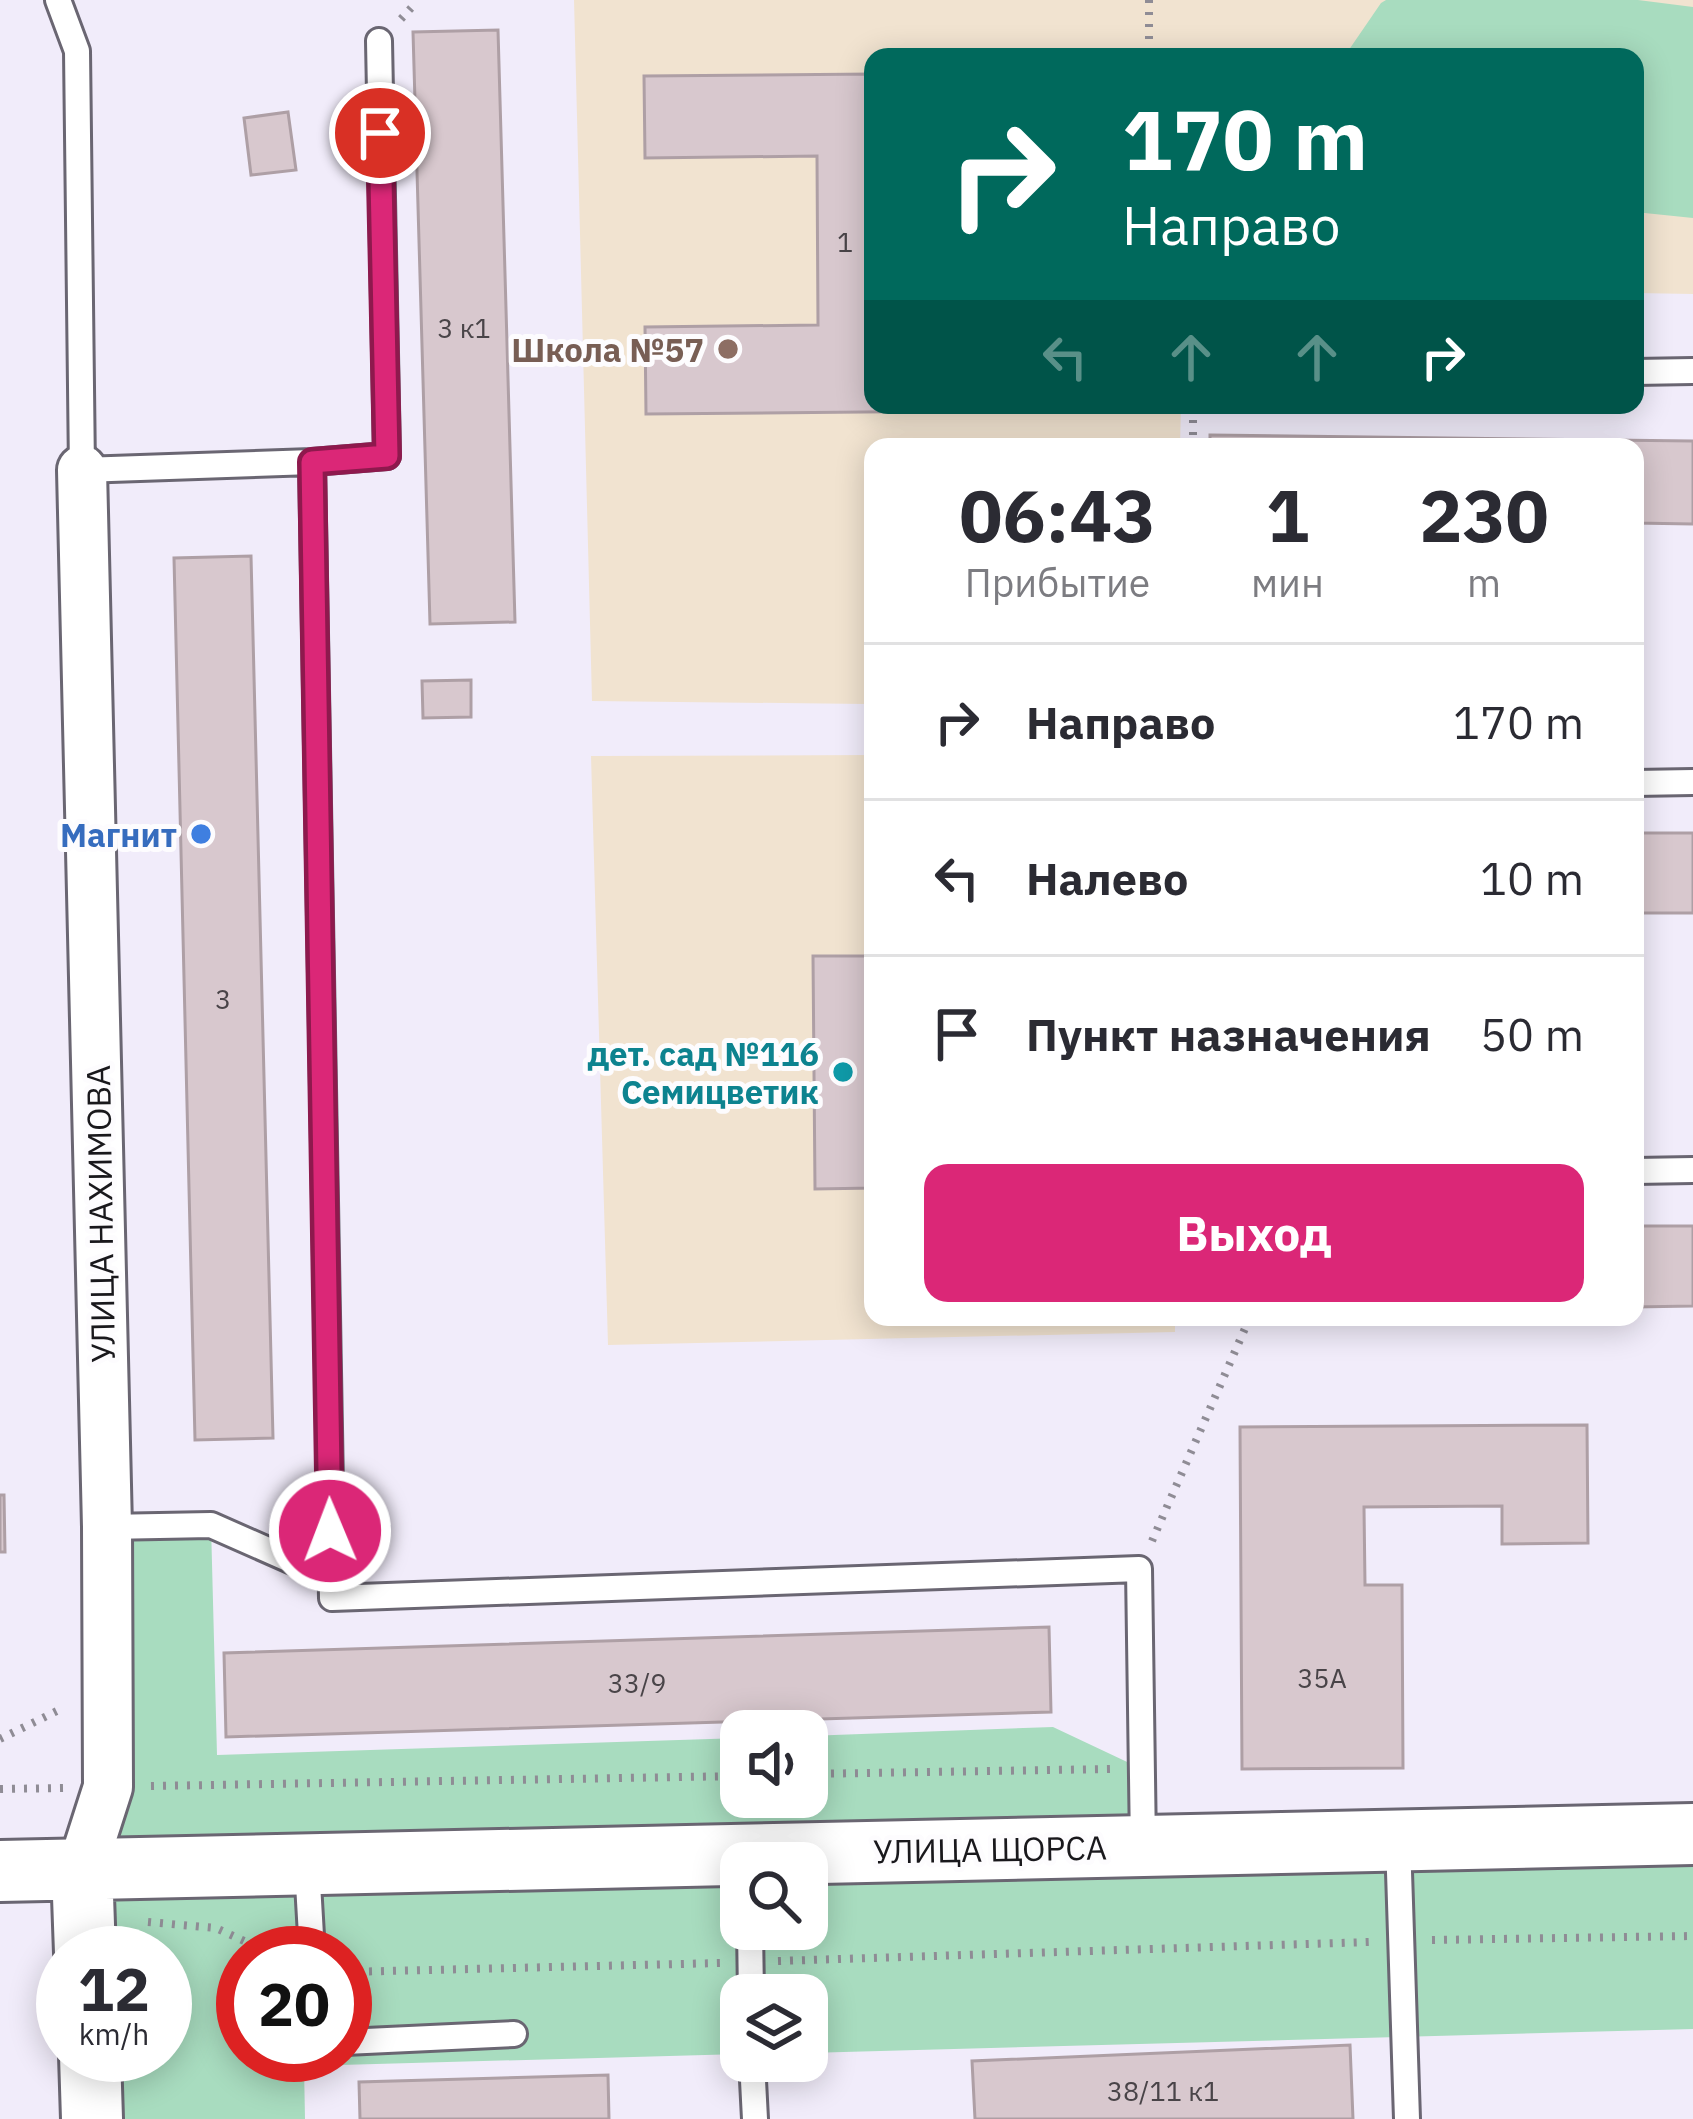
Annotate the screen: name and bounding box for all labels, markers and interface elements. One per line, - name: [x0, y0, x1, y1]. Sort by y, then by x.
- pin: [329, 82, 431, 184]
- text: 170 m: [1122, 84, 1368, 193]
- icon: right: [924, 96, 1080, 252]
- icon: arrive: [347, 100, 413, 166]
- text: Направо: [1122, 190, 1340, 260]
- house number: 1: [837, 224, 853, 259]
- house number: 3 к1: [437, 310, 491, 345]
- icon: left: [1032, 324, 1098, 390]
- icon: ahead: [1158, 324, 1224, 390]
- icon: ahead: [1284, 324, 1350, 390]
- icon: right: [1410, 324, 1476, 390]
- place label: Школа №57: [511, 328, 704, 371]
- marker: Школа №57: [715, 336, 741, 362]
- text: 06:43: [959, 468, 1156, 562]
- text: 1: [1266, 468, 1309, 562]
- text: 230: [1419, 468, 1549, 562]
- text: Прибытие: [965, 557, 1150, 608]
- text: мин: [1251, 557, 1324, 608]
- text: m: [1467, 557, 1501, 608]
- icon: right: [924, 689, 990, 755]
- text: Направо: [1026, 693, 1215, 751]
- text: 170 m: [1453, 693, 1584, 751]
- place label: Магнит: [60, 813, 177, 856]
- marker: Магнит: [188, 821, 214, 847]
- icon: left: [924, 845, 990, 911]
- text: Налево: [1026, 849, 1188, 907]
- text: 10 m: [1480, 849, 1584, 907]
- house number: 3: [215, 981, 231, 1016]
- icon: arrive: [924, 1001, 990, 1067]
- text: Пункт назначения: [1026, 1005, 1431, 1063]
- text: 50 m: [1480, 1005, 1584, 1063]
- place label: дет. сад №116 Семицветик: [588, 1032, 819, 1113]
- marker: дет. сад №116 Семицветик: [830, 1059, 856, 1085]
- street label: УЛИЦА НАХИМОВА: [76, 1065, 124, 1363]
- button: Выход: [924, 1164, 1584, 1302]
- position arrow: [267, 1468, 393, 1594]
- house number: 35А: [1297, 1660, 1347, 1695]
- house number: 33/9: [608, 1665, 666, 1700]
- map controls: [720, 1710, 828, 2082]
- button: sound: [720, 1710, 828, 1818]
- street label: УЛИЦА ЩОРСА: [873, 1825, 1107, 1873]
- button: search: [720, 1842, 828, 1950]
- speed limit sign: 20: [216, 1926, 372, 2082]
- text: 12: [78, 1949, 150, 2028]
- button: layers: [720, 1974, 828, 2082]
- text: km/h: [79, 2014, 149, 2053]
- house number: 38/11 к1: [1107, 2073, 1219, 2108]

